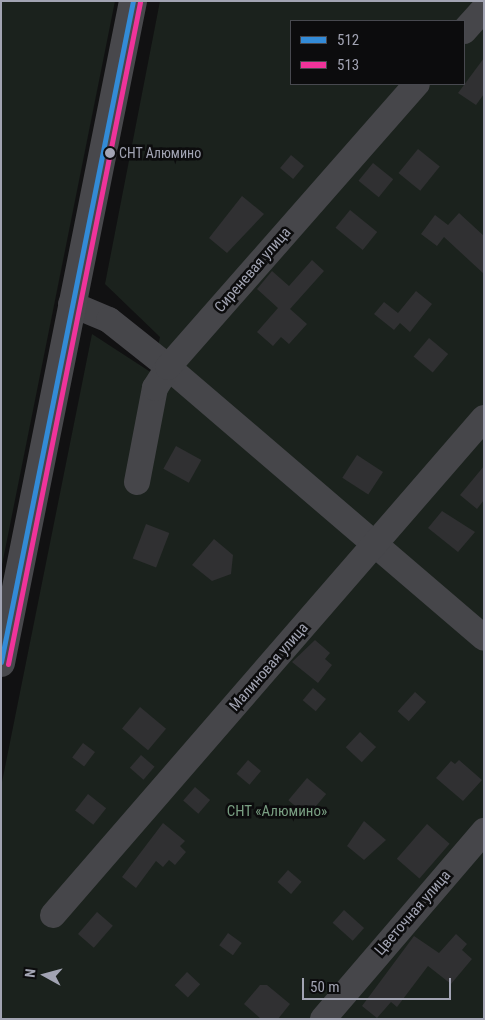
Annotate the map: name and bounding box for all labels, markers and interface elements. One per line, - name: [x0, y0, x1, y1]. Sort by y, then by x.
- legend: [290, 20, 465, 85]
- text: 512: [337, 31, 359, 49]
- text: 513: [337, 56, 359, 74]
- place label: СНТ Алюмино: [119, 145, 201, 161]
- marker: СНТ Алюмино: [105, 148, 115, 158]
- street label: Сиреневая улица: [211, 224, 295, 316]
- street label: Малиновая улица: [226, 619, 312, 715]
- park label: СНТ «Алюмино»: [227, 803, 327, 821]
- street label: Цветочная улица: [371, 867, 455, 959]
- north arrow: [20, 950, 70, 1000]
- text: N: [22, 968, 39, 978]
- scale bar: [305, 968, 454, 1000]
- text: 50 m: [310, 978, 340, 996]

